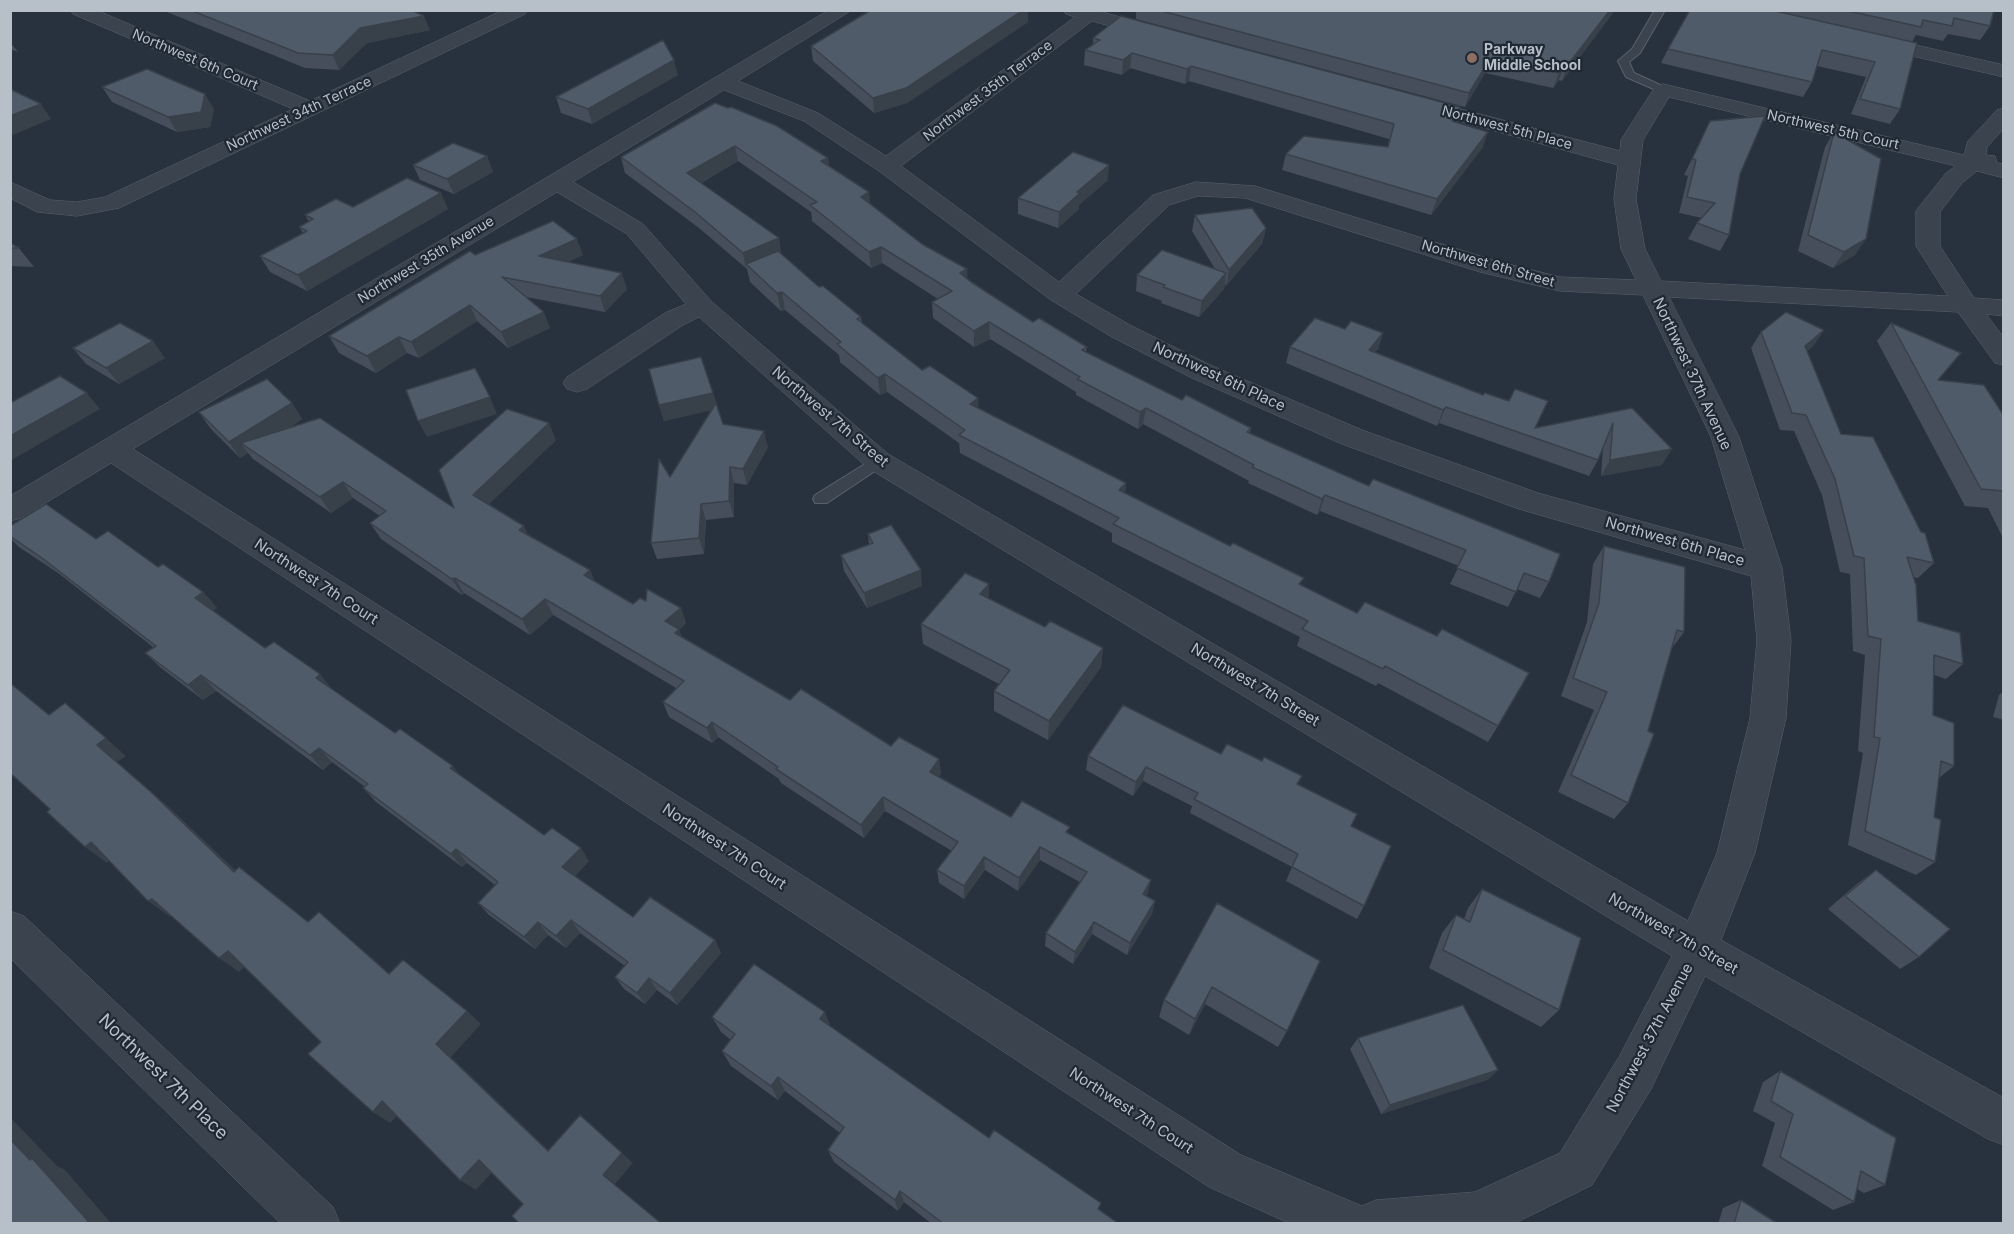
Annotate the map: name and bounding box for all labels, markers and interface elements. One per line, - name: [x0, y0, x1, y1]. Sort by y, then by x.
- street label: Northwest 6th Court: [130, 26, 260, 94]
- street label: Northwest 35th Terrace: [920, 37, 1056, 145]
- place label: Parkway Middle School: [1484, 42, 1581, 74]
- marker: Parkway Middle School: [1465, 51, 1479, 65]
- street label: Northwest 34th Terrace: [224, 73, 374, 155]
- street label: Northwest 5th Place: [1440, 103, 1574, 153]
- street label: Northwest 5th Court: [1765, 107, 1901, 153]
- street label: Northwest 35th Avenue: [355, 213, 497, 307]
- street label: Northwest 6th Street: [1420, 237, 1556, 291]
- street label: Northwest 37th Avenue: [1649, 295, 1735, 453]
- street label: Northwest 6th Place: [1150, 338, 1288, 416]
- street label: Northwest 7th Street: [768, 363, 892, 471]
- street label: Northwest 6th Place: [1603, 514, 1747, 570]
- street label: Northwest 7th Court: [251, 535, 381, 629]
- street label: Northwest 7th Street: [1188, 640, 1322, 730]
- street label: Northwest 7th Court: [659, 800, 789, 894]
- street label: Northwest 7th Street: [1605, 890, 1741, 978]
- street label: Northwest 37th Avenue: [1603, 960, 1697, 1116]
- street label: Northwest 7th Place: [94, 1010, 232, 1144]
- street label: Northwest 7th Court: [1066, 1064, 1196, 1158]

